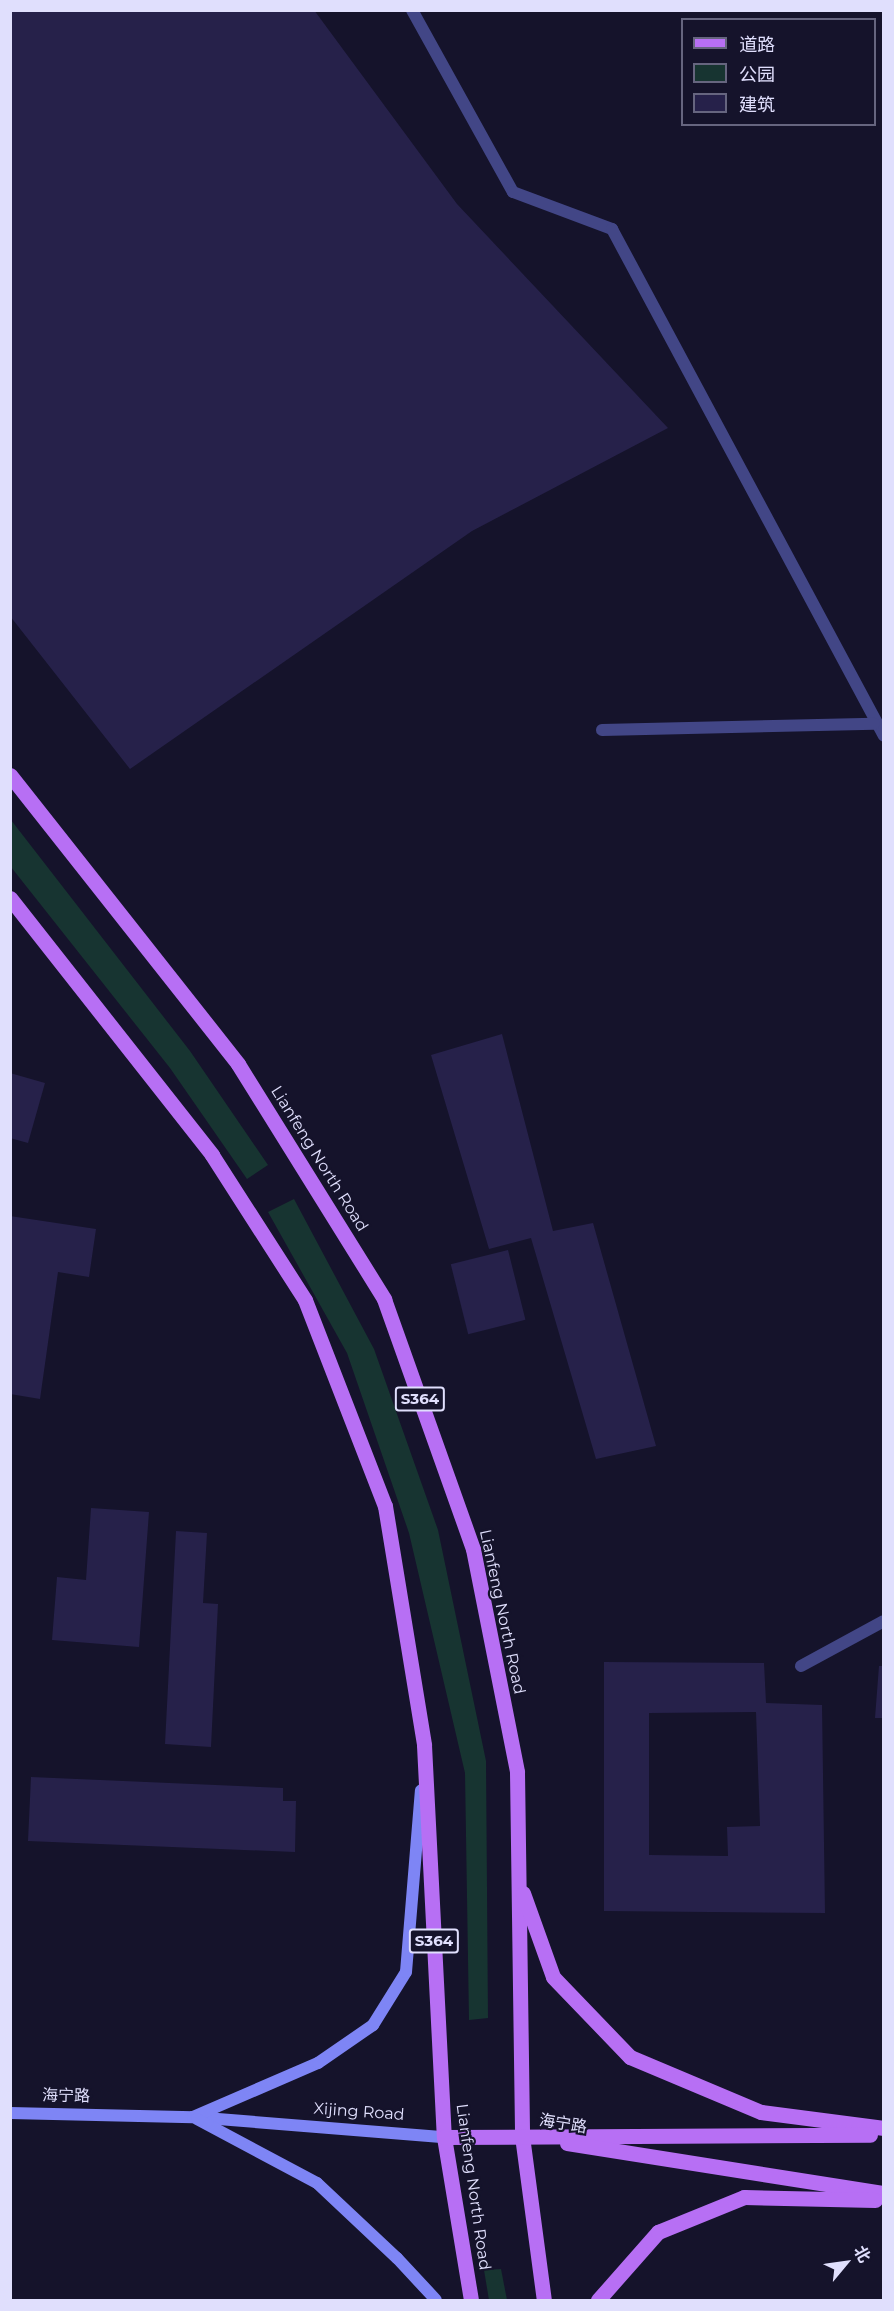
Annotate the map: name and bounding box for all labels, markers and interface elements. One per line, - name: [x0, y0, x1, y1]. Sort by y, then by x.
- legend: [681, 18, 876, 126]
- text: 道路: [739, 34, 775, 56]
- text: 公园: [739, 64, 775, 86]
- text: 建筑: [739, 94, 775, 116]
- street label: Lianfeng North Road: [266, 1083, 372, 1235]
- road number: S364: [394, 1387, 446, 1411]
- street label: Lianfeng North Road: [475, 1528, 529, 1696]
- road number: S364: [408, 1929, 460, 1953]
- street label: 海宁路: [42, 2086, 90, 2106]
- street label: Xijing Road: [313, 2099, 405, 2125]
- street label: Lianfeng North Road: [452, 2103, 494, 2271]
- street label: 海宁路: [538, 2111, 588, 2137]
- north arrow: [816, 2233, 876, 2293]
- text: 北: [850, 2242, 874, 2266]

